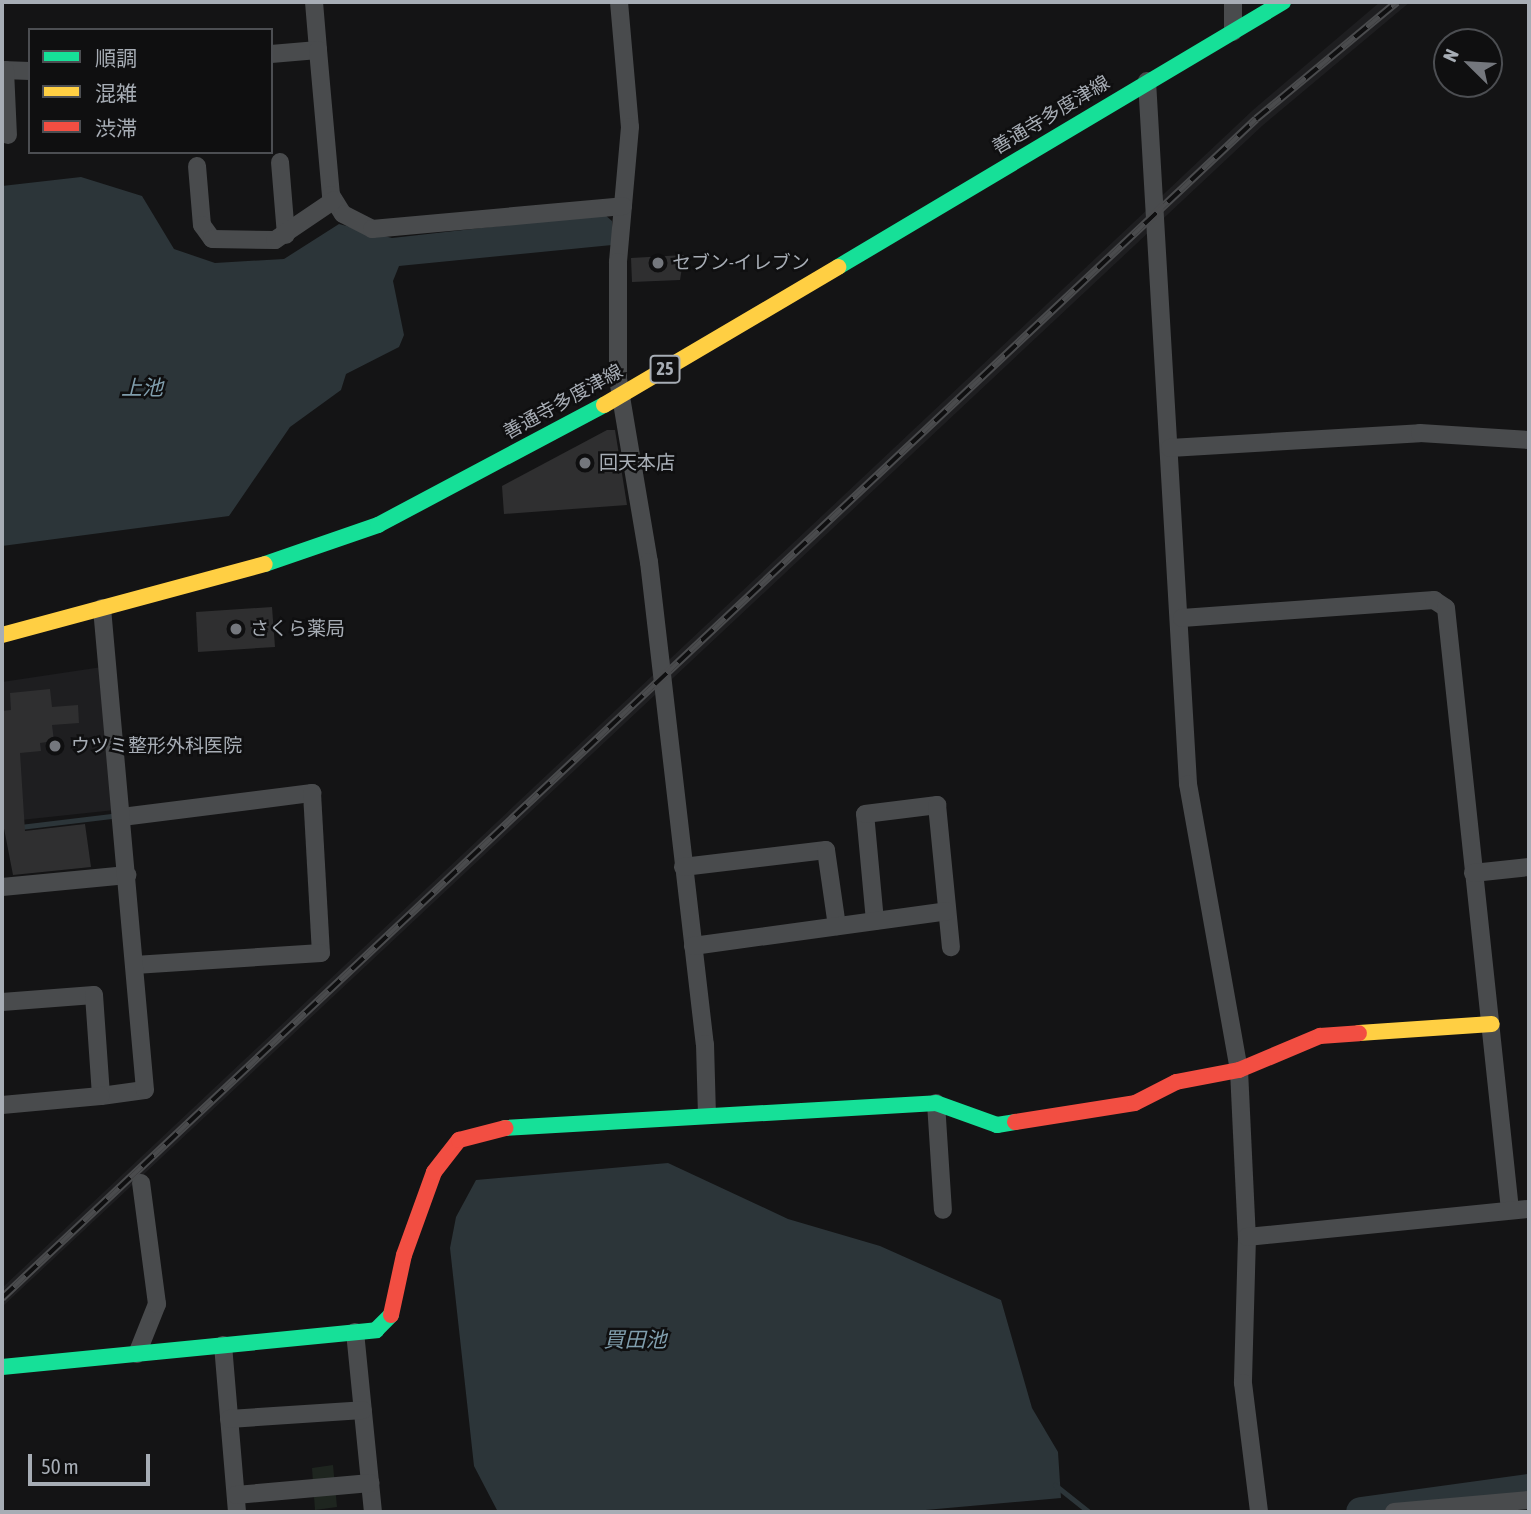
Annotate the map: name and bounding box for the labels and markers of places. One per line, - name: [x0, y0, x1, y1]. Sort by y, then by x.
- place label: セブン-イレブン: [672, 252, 810, 274]
- marker: セブン-イレブン: [650, 255, 666, 271]
- place label: 回天本店: [599, 452, 675, 474]
- marker: 回天本店: [577, 455, 593, 471]
- place label: さくら薬局: [250, 618, 345, 640]
- marker: さくら薬局: [228, 621, 244, 637]
- place label: ウツミ整形外科医院: [71, 735, 242, 757]
- marker: ウツミ整形外科医院: [45, 736, 65, 756]

